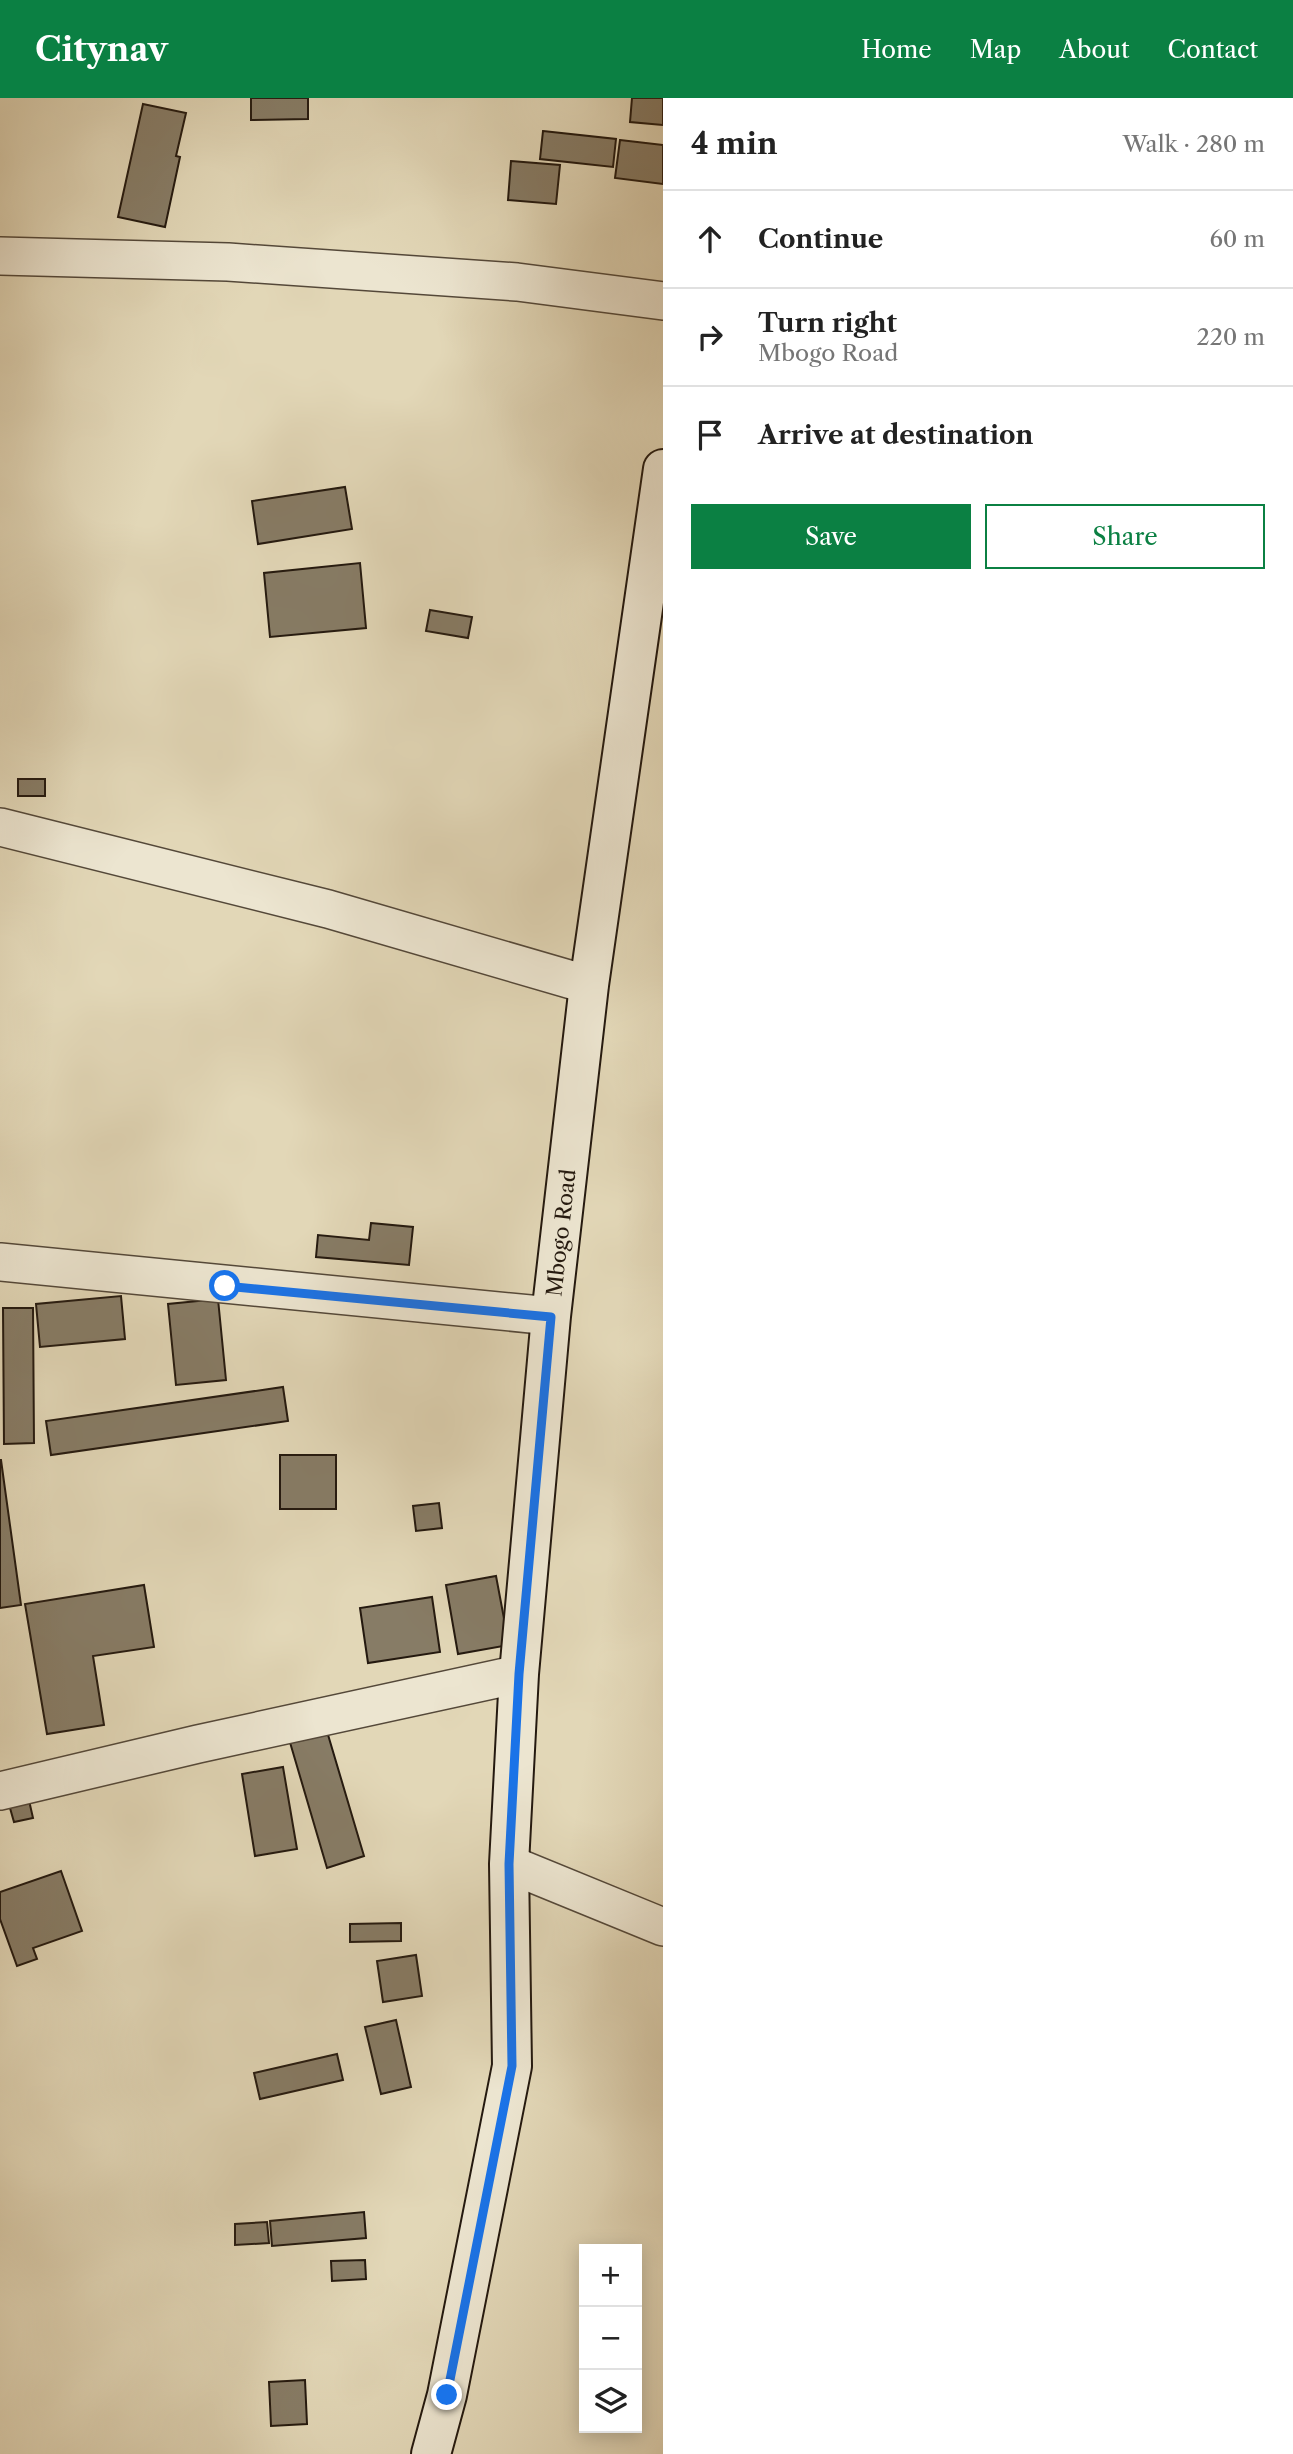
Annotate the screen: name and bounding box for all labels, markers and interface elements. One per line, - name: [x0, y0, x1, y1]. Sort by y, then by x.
- text: Citynav: [35, 29, 168, 70]
- text: Home: [861, 35, 932, 64]
- text: Map: [970, 35, 1021, 64]
- text: About: [1059, 35, 1130, 64]
- text: Contact: [1168, 35, 1258, 64]
- text: 4 min: [691, 125, 777, 162]
- text: Walk · 280 m: [1122, 130, 1265, 158]
- icon: ahead: [691, 220, 729, 258]
- text: Continue: [758, 223, 883, 255]
- text: 60 m: [1209, 225, 1265, 253]
- text: Turn right: [758, 307, 897, 339]
- icon: right: [691, 318, 729, 356]
- text: 220 m: [1196, 323, 1265, 351]
- text: Mbogo Road: [758, 339, 898, 367]
- icon: arrive: [691, 416, 729, 454]
- text: Arrive at destination: [758, 419, 1033, 451]
- button: Save: [691, 504, 971, 569]
- button: Share: [985, 504, 1265, 569]
- street label: Mbogo Road: [541, 1167, 580, 1298]
- route start: [209, 1270, 240, 1301]
- map controls: [579, 2244, 642, 2433]
- button: +: [579, 2244, 642, 2307]
- button: −: [579, 2307, 642, 2370]
- button: layers: [579, 2370, 642, 2433]
- route end: [431, 2379, 462, 2410]

